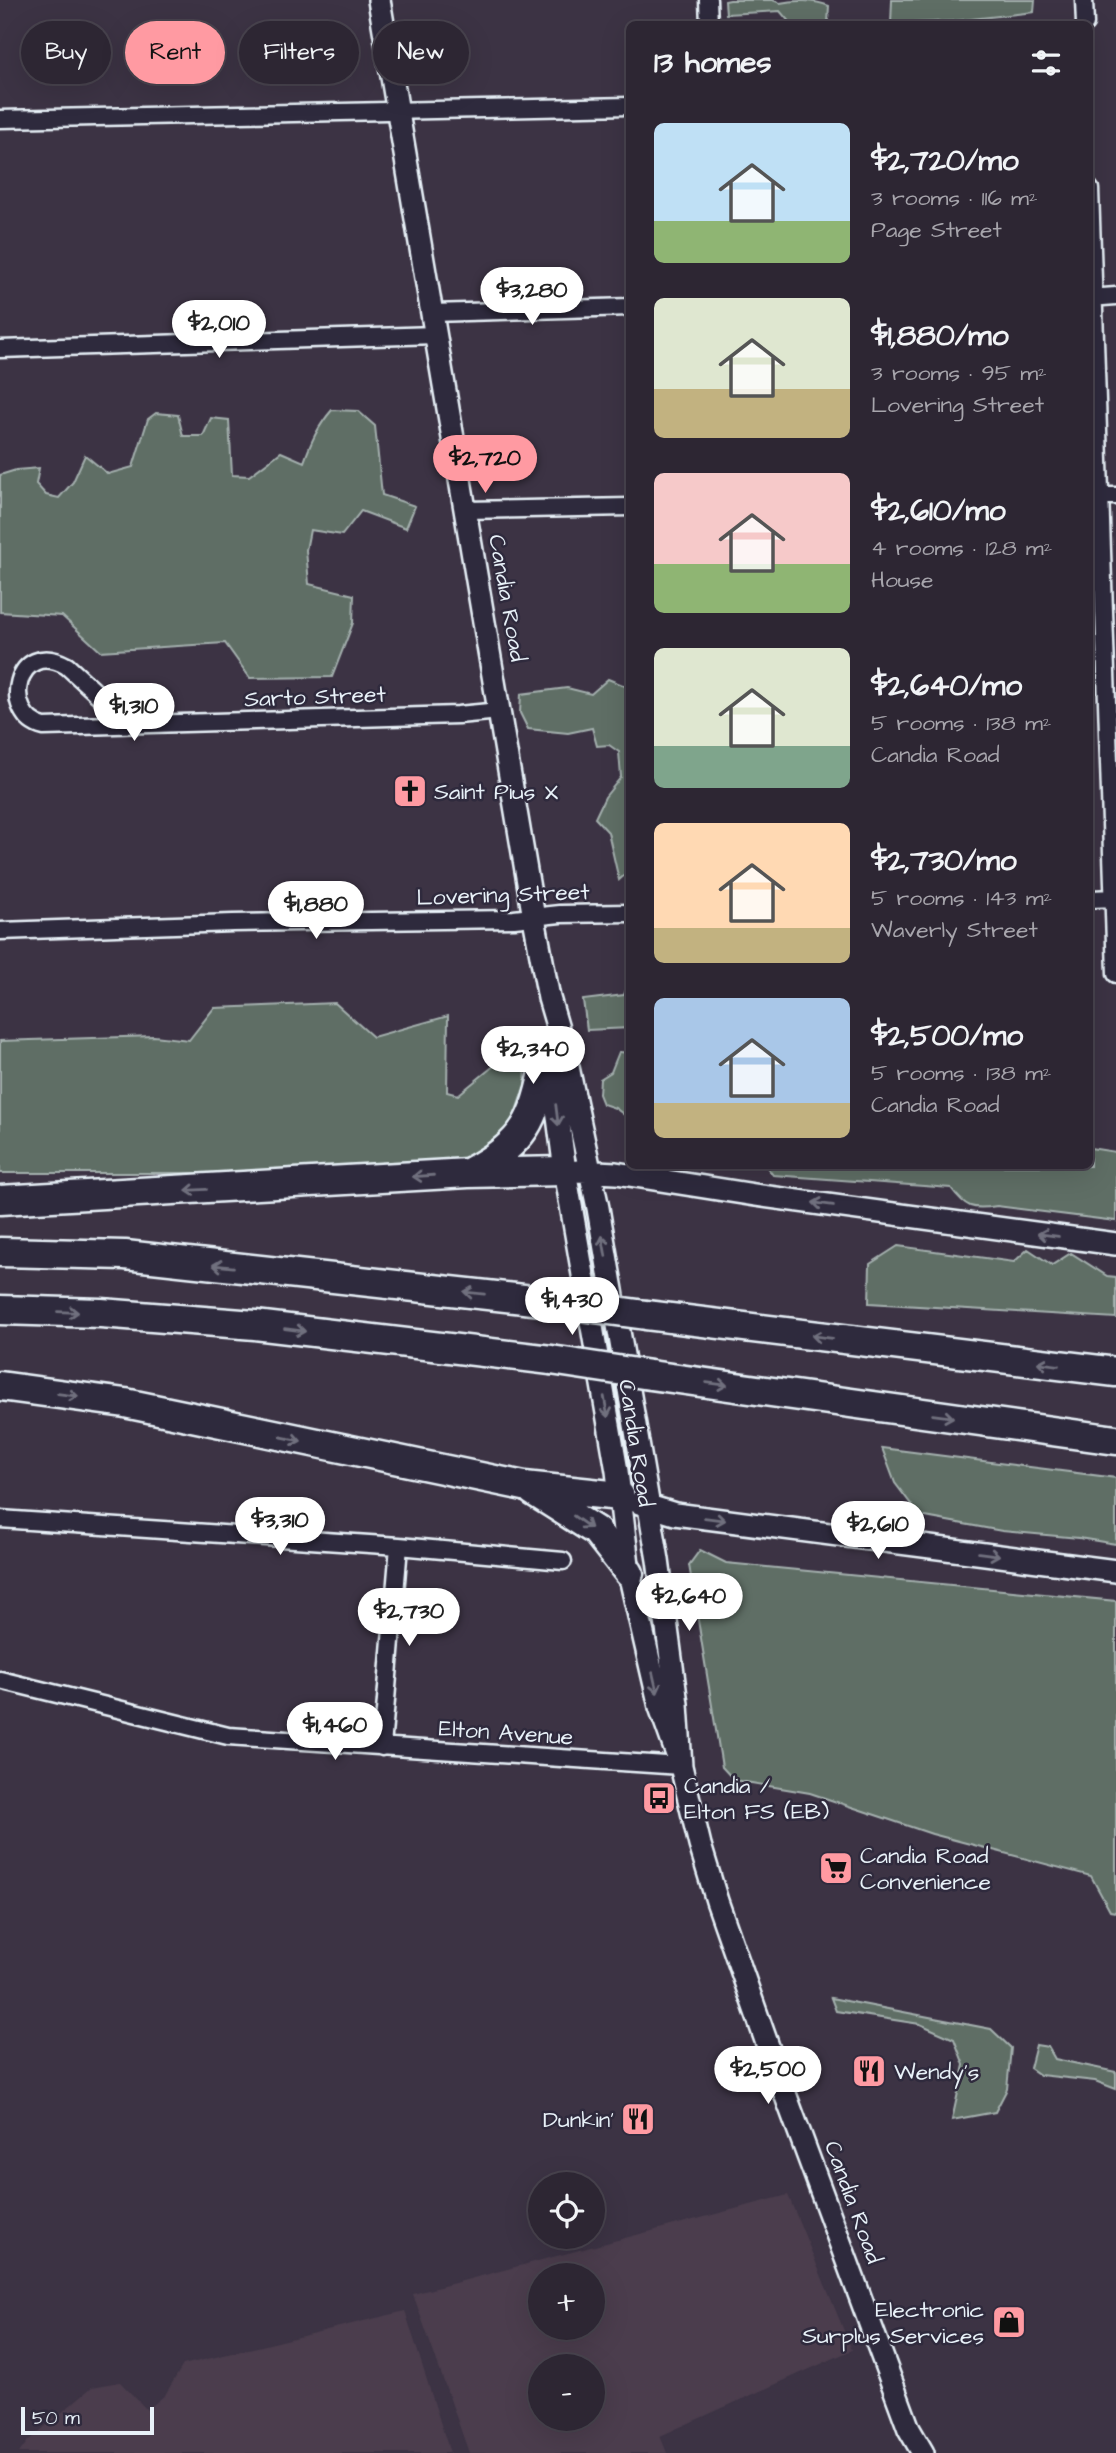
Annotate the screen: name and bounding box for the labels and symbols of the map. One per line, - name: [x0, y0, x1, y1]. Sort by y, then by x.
- pin: $3,280: [475, 268, 589, 327]
- pin: $2,010: [162, 300, 276, 360]
- pin: $2,720: [428, 435, 542, 495]
- street label: Candia Road: [480, 532, 534, 664]
- street label: Sarto Street: [244, 679, 387, 715]
- pin: $1,310: [77, 684, 191, 743]
- church icon: Saint Pius X: [391, 772, 429, 810]
- place label: Saint Pius X: [434, 776, 559, 808]
- street label: Lovering Street: [416, 876, 591, 915]
- pin: $1,880: [259, 881, 373, 941]
- pin: $2,340: [476, 1026, 590, 1086]
- one-way arrow: [551, 1103, 564, 1126]
- one-way arrow: [412, 1170, 435, 1183]
- one-way arrow: [185, 1184, 208, 1197]
- one-way arrow: [812, 1198, 835, 1211]
- one-way arrow: [1037, 1228, 1060, 1241]
- one-way arrow: [597, 1235, 610, 1258]
- one-way arrow: [213, 1259, 235, 1272]
- pin: $1,430: [515, 1278, 629, 1337]
- one-way arrow: [463, 1287, 486, 1300]
- one-way arrow: [56, 1305, 79, 1319]
- one-way arrow: [283, 1323, 306, 1336]
- one-way arrow: [812, 1330, 834, 1343]
- one-way arrow: [1037, 1358, 1060, 1371]
- street label: Candia Road: [610, 1377, 662, 1509]
- one-way arrow: [706, 1378, 728, 1391]
- one-way arrow: [56, 1388, 78, 1401]
- one-way arrow: [599, 1395, 613, 1418]
- one-way arrow: [931, 1410, 954, 1423]
- one-way arrow: [279, 1432, 302, 1446]
- pin: $3,310: [223, 1498, 337, 1557]
- pin: $2,610: [821, 1502, 935, 1561]
- one-way arrow: [703, 1512, 726, 1525]
- one-way arrow: [572, 1515, 591, 1529]
- one-way arrow: [978, 1548, 1000, 1561]
- pin: $2,640: [632, 1574, 746, 1633]
- pin: $2,730: [352, 1588, 466, 1648]
- one-way arrow: [649, 1671, 662, 1694]
- pin: $1,460: [278, 1702, 392, 1762]
- street label: Elton Avenue: [438, 1712, 574, 1754]
- place label: Candia / Elton FS (EB): [684, 1770, 829, 1828]
- bus stop icon: Candia / Elton FS (EB): [640, 1779, 678, 1817]
- place label: Candia Road Convenience: [860, 1840, 991, 1898]
- supermarket icon: Candia Road Convenience: [817, 1849, 855, 1887]
- pin: $2,500: [711, 2046, 825, 2106]
- restaurant icon: Wendy's: [850, 2052, 888, 2090]
- place label: Wendy's: [894, 2056, 979, 2089]
- restaurant icon: Dunkin': [619, 2100, 657, 2138]
- place label: Dunkin': [543, 2104, 614, 2136]
- street label: Candia Road: [816, 2136, 890, 2268]
- place label: Electronic Surplus Services: [802, 2294, 984, 2352]
- shop icon: Electronic Surplus Services: [990, 2303, 1028, 2341]
- scale bar: [21, 2404, 154, 2436]

